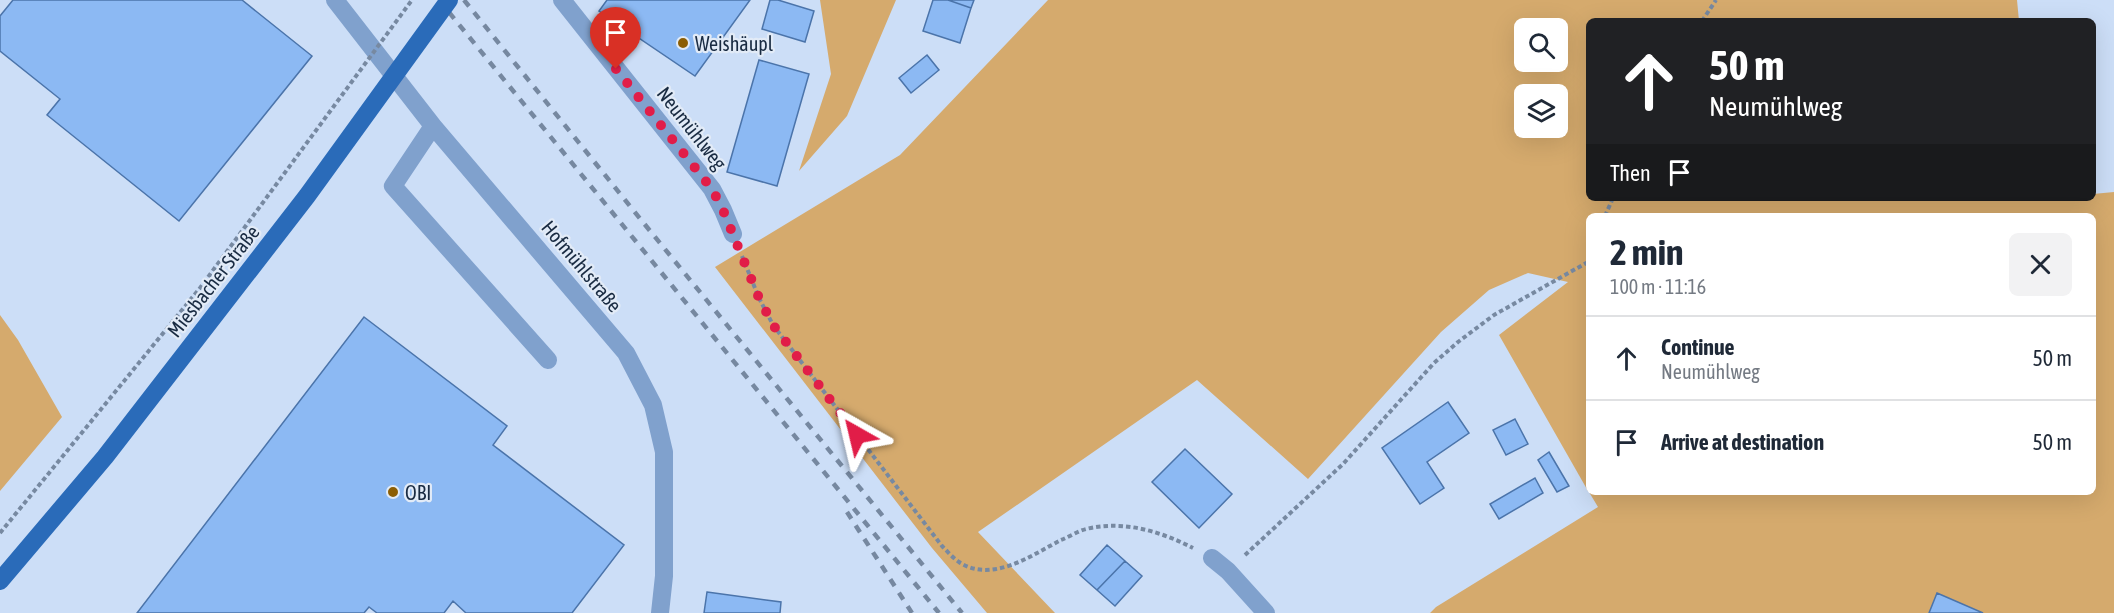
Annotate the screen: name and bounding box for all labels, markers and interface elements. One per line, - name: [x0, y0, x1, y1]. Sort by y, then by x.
- pin: [590, 7, 641, 69]
- icon: arrive: [599, 16, 632, 49]
- map controls: [1514, 18, 1568, 138]
- button: search: [1514, 18, 1568, 72]
- place label: Weishäupl: [695, 32, 774, 55]
- marker: Weishäupl: [676, 36, 690, 50]
- text: 50 m: [1709, 41, 1784, 89]
- icon: ahead: [1610, 42, 1688, 120]
- street label: Neumühlweg: [653, 82, 732, 174]
- button: layers: [1514, 84, 1568, 138]
- text: Neumühlweg: [1709, 91, 1842, 122]
- icon: arrive: [1663, 156, 1696, 189]
- text: Then: [1610, 160, 1651, 186]
- street label: Hofmühlstraße: [537, 216, 627, 316]
- street label: Miesbacher Straße: [162, 221, 264, 341]
- text: 2 min: [1610, 231, 1684, 273]
- button: close: [2009, 233, 2072, 296]
- text: 100 m · 11:16: [1610, 275, 1706, 298]
- text: Continue: [1661, 334, 1735, 360]
- icon: ahead: [1610, 342, 1643, 375]
- text: 50 m: [2032, 345, 2072, 371]
- text: Neumühlweg: [1661, 360, 1760, 383]
- position arrow: [825, 403, 889, 467]
- icon: arrive: [1610, 426, 1643, 459]
- text: Arrive at destination: [1661, 429, 1824, 455]
- text: 50 m: [2032, 429, 2072, 455]
- place label: OBI: [405, 481, 431, 504]
- marker: OBI: [386, 485, 400, 499]

